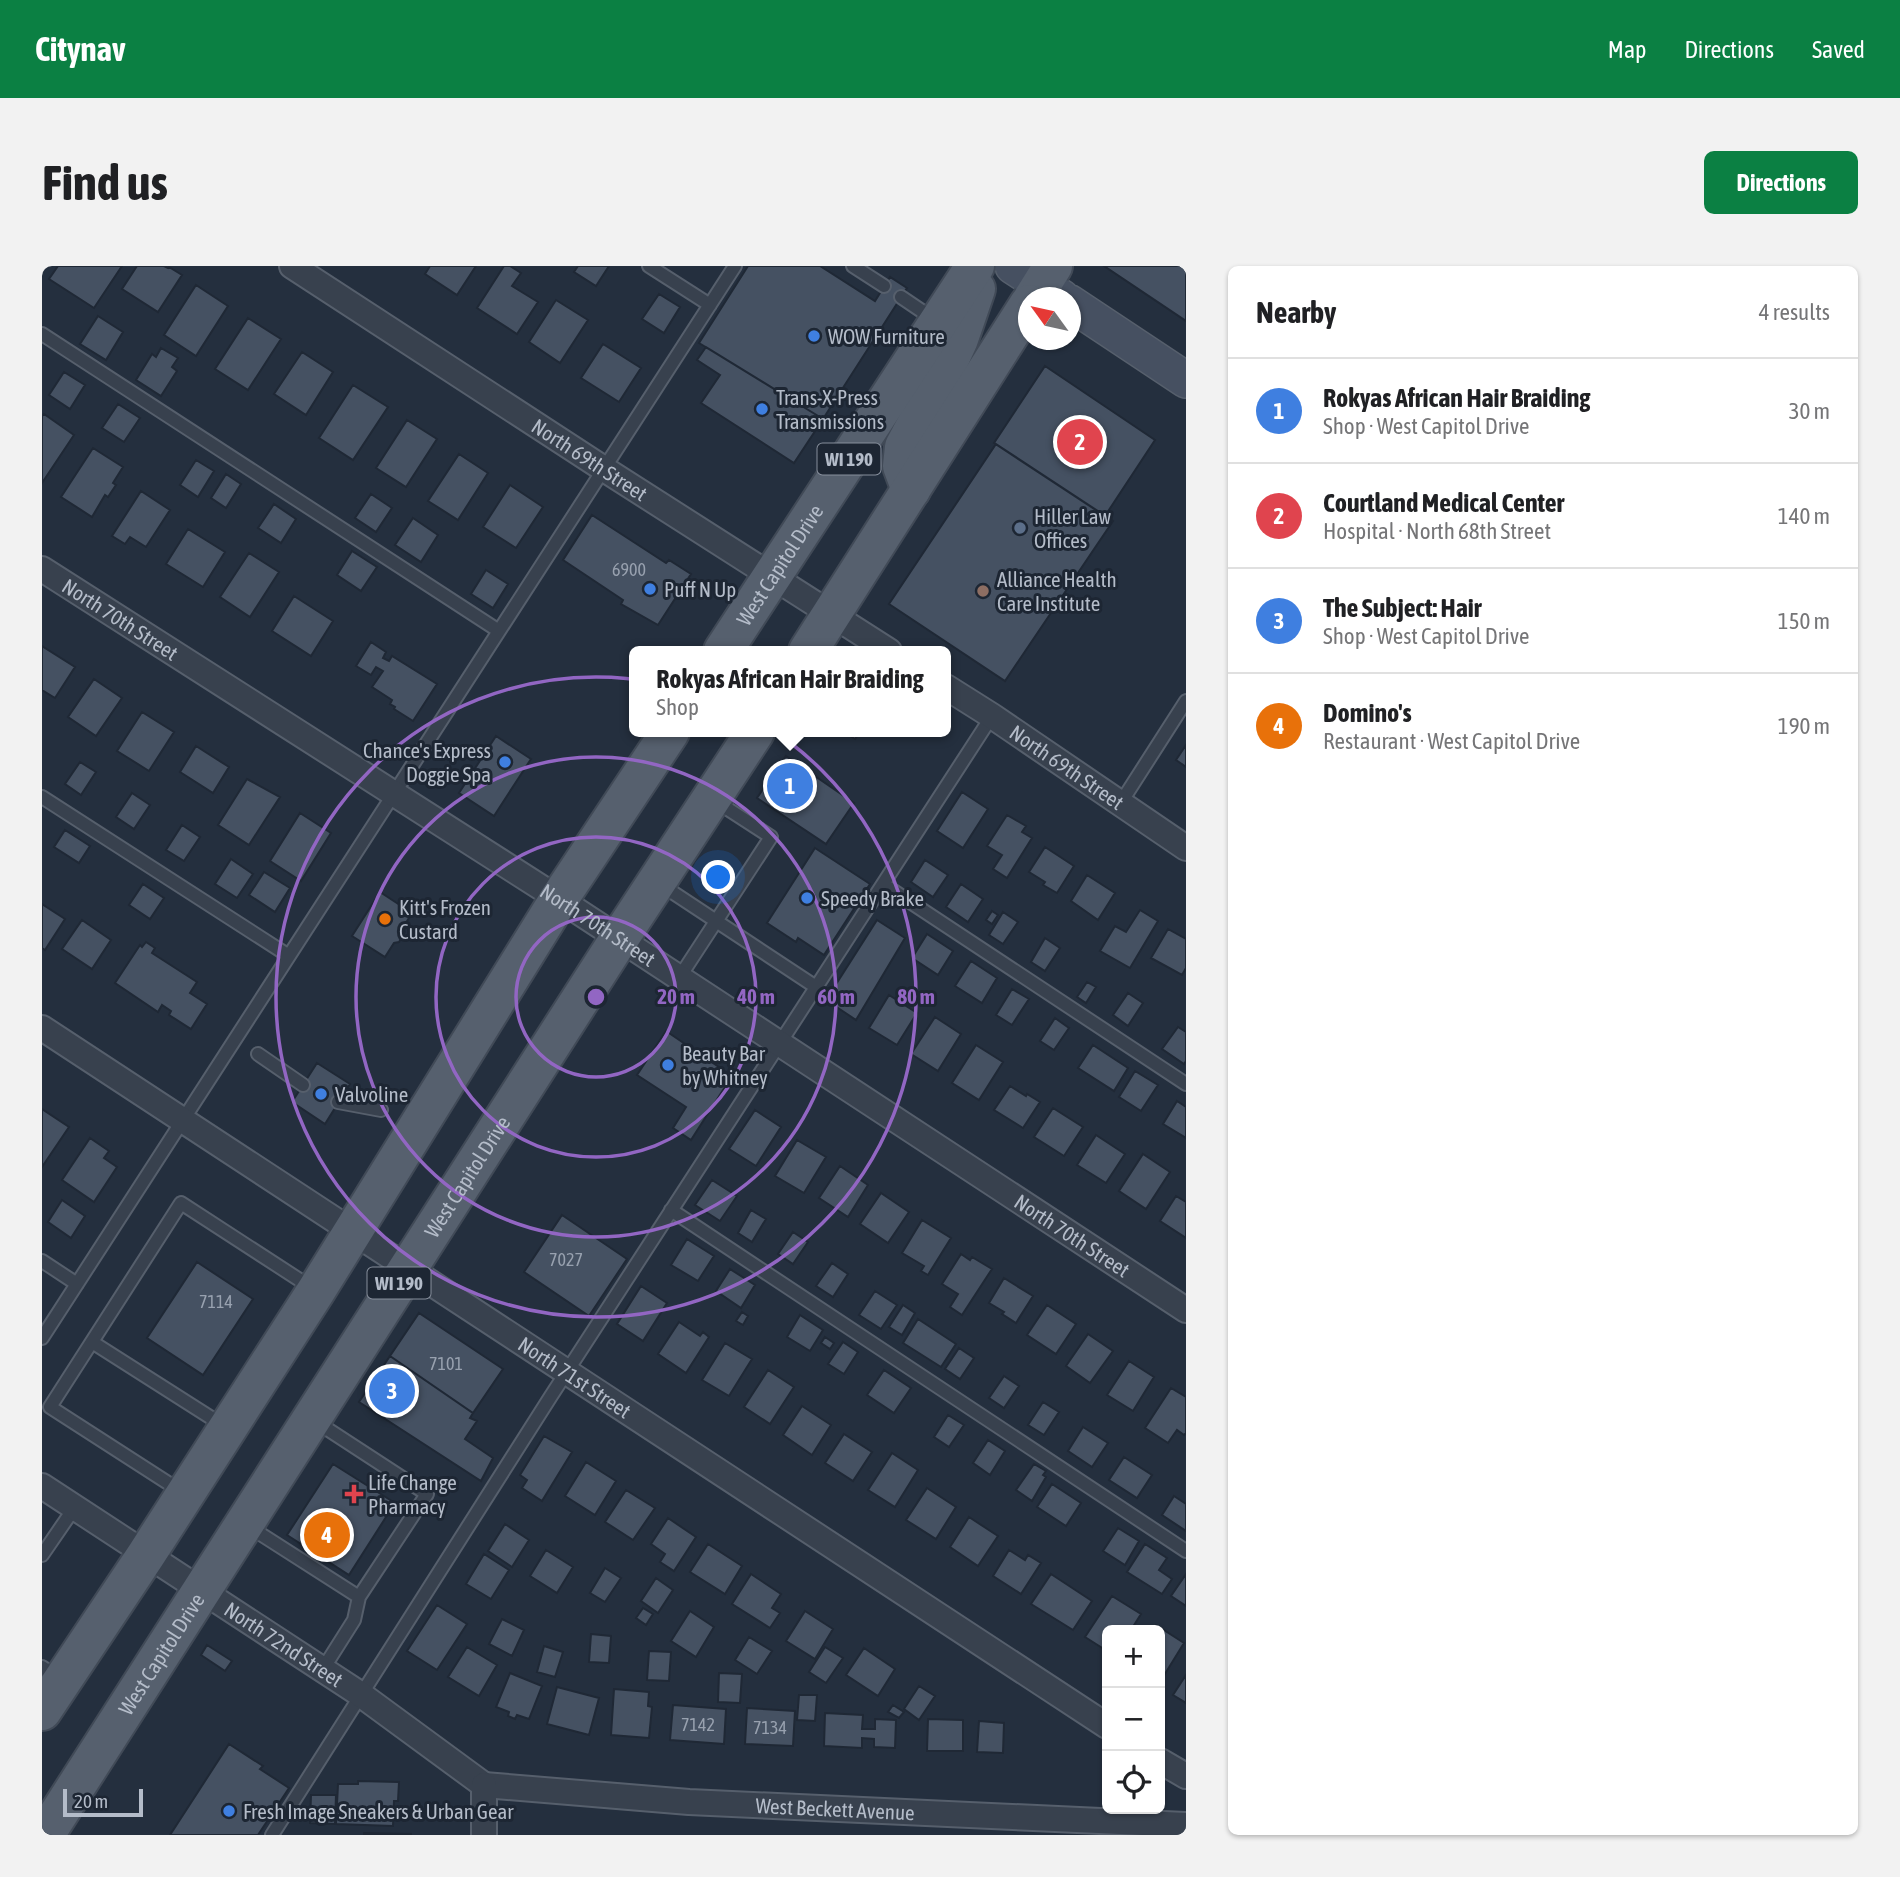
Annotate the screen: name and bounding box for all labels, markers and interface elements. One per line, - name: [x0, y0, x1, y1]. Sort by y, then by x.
- text: Citynav: [35, 30, 126, 68]
- text: Map: [1608, 36, 1646, 63]
- text: Directions: [1684, 36, 1774, 63]
- text: Saved: [1812, 36, 1865, 63]
- button: Directions: [1704, 151, 1858, 214]
- text: Find us: [42, 154, 168, 210]
- north arrow: [1018, 287, 1081, 350]
- text: Nearby: [1256, 295, 1336, 329]
- text: 4 results: [1759, 299, 1830, 325]
- place label: WOW Furniture: [828, 324, 945, 348]
- marker: WOW Furniture: [806, 328, 822, 344]
- text: Rokyas African Hair Braiding: [1323, 383, 1590, 413]
- place label: Trans-X-Press Transmissions: [776, 385, 884, 433]
- text: 1: [1274, 398, 1284, 424]
- text: 30 m: [1789, 398, 1830, 424]
- marker: Trans-X-Press Transmissions: [754, 401, 770, 417]
- street label: North 69th Street: [528, 413, 652, 505]
- text: Shop · West Capitol Drive: [1323, 413, 1529, 439]
- pin: 2: [1057, 416, 1103, 468]
- road number: WI 190: [818, 444, 880, 475]
- text: Courtland Medical Center: [1323, 488, 1564, 518]
- street label: West Capitol Drive: [731, 500, 828, 630]
- text: 2: [1274, 503, 1284, 529]
- text: 140 m: [1778, 503, 1830, 529]
- place label: Hiller Law Offices: [1034, 504, 1111, 552]
- text: Hospital · North 68th Street: [1323, 518, 1551, 544]
- marker: Hiller Law Offices: [1012, 520, 1028, 536]
- house number: 6900: [612, 559, 646, 580]
- place label: Alliance Health Care Institute: [997, 567, 1117, 615]
- street label: North 70th Street: [58, 573, 183, 665]
- place label: Puff N Up: [664, 577, 736, 601]
- marker: Puff N Up: [642, 581, 658, 597]
- marker: Alliance Health Care Institute: [975, 583, 991, 599]
- text: The Subject: Hair: [1323, 593, 1481, 623]
- text: 3: [1274, 608, 1284, 634]
- text: 150 m: [1778, 608, 1830, 634]
- text: Shop · West Capitol Drive: [1323, 623, 1529, 649]
- popup: [629, 646, 951, 737]
- text: Rokyas African Hair Braiding: [656, 664, 924, 694]
- text: Shop: [656, 694, 699, 720]
- text: Domino's: [1323, 698, 1412, 728]
- text: 4: [1274, 713, 1284, 739]
- text: 190 m: [1778, 713, 1830, 739]
- street label: North 69th Street: [1005, 720, 1128, 814]
- text: Restaurant · West Capitol Drive: [1323, 728, 1580, 754]
- place label: Chance's Express Doggie Spa: [363, 738, 491, 786]
- marker: Chance's Express Doggie Spa: [497, 754, 513, 770]
- pin: 1: [767, 760, 813, 812]
- your location: [701, 860, 735, 894]
- street label: North 70th Street: [536, 878, 660, 971]
- place label: Speedy Brake: [821, 886, 924, 910]
- marker: Speedy Brake: [799, 890, 815, 906]
- place label: Kitt's Frozen Custard: [399, 895, 491, 943]
- marker: Kitt's Frozen Custard: [377, 911, 393, 927]
- text: 20 m: [657, 984, 695, 1008]
- text: 40 m: [736, 984, 775, 1008]
- text: 60 m: [817, 984, 855, 1008]
- text: 80 m: [897, 984, 935, 1008]
- centre of rings: [584, 985, 608, 1009]
- place label: Beauty Bar by Whitney: [682, 1041, 768, 1089]
- marker: Beauty Bar by Whitney: [660, 1057, 676, 1073]
- place label: Valvoline: [335, 1082, 408, 1106]
- marker: Valvoline: [313, 1086, 329, 1102]
- street label: West Capitol Drive: [419, 1111, 515, 1242]
- street label: North 70th Street: [1010, 1189, 1134, 1282]
- house number: 7027: [549, 1249, 583, 1270]
- road number: WI 190: [368, 1267, 430, 1298]
- house number: 7114: [199, 1291, 233, 1312]
- street label: North 71st Street: [514, 1332, 636, 1423]
- house number: 7101: [429, 1353, 463, 1374]
- pin: 3: [369, 1365, 415, 1417]
- place label: Life Change Pharmacy: [368, 1470, 457, 1518]
- marker: Life Change Pharmacy: [346, 1486, 362, 1502]
- pin: 4: [304, 1509, 350, 1561]
- street label: West Capitol Drive: [113, 1589, 209, 1719]
- street label: North 72nd Street: [220, 1597, 347, 1692]
- map controls: [1102, 1625, 1165, 1814]
- button: +: [1102, 1625, 1165, 1688]
- button: −: [1102, 1688, 1165, 1751]
- house number: 7142: [681, 1714, 715, 1735]
- house number: 7134: [753, 1717, 787, 1738]
- button: locate: [1102, 1751, 1165, 1814]
- scale bar: [63, 1786, 144, 1818]
- text: 20 m: [74, 1790, 108, 1812]
- street label: West Beckett Avenue: [755, 1793, 915, 1824]
- place label: Fresh Image Sneakers & Urban Gear: [243, 1799, 514, 1823]
- marker: Fresh Image Sneakers & Urban Gear: [221, 1803, 237, 1819]

